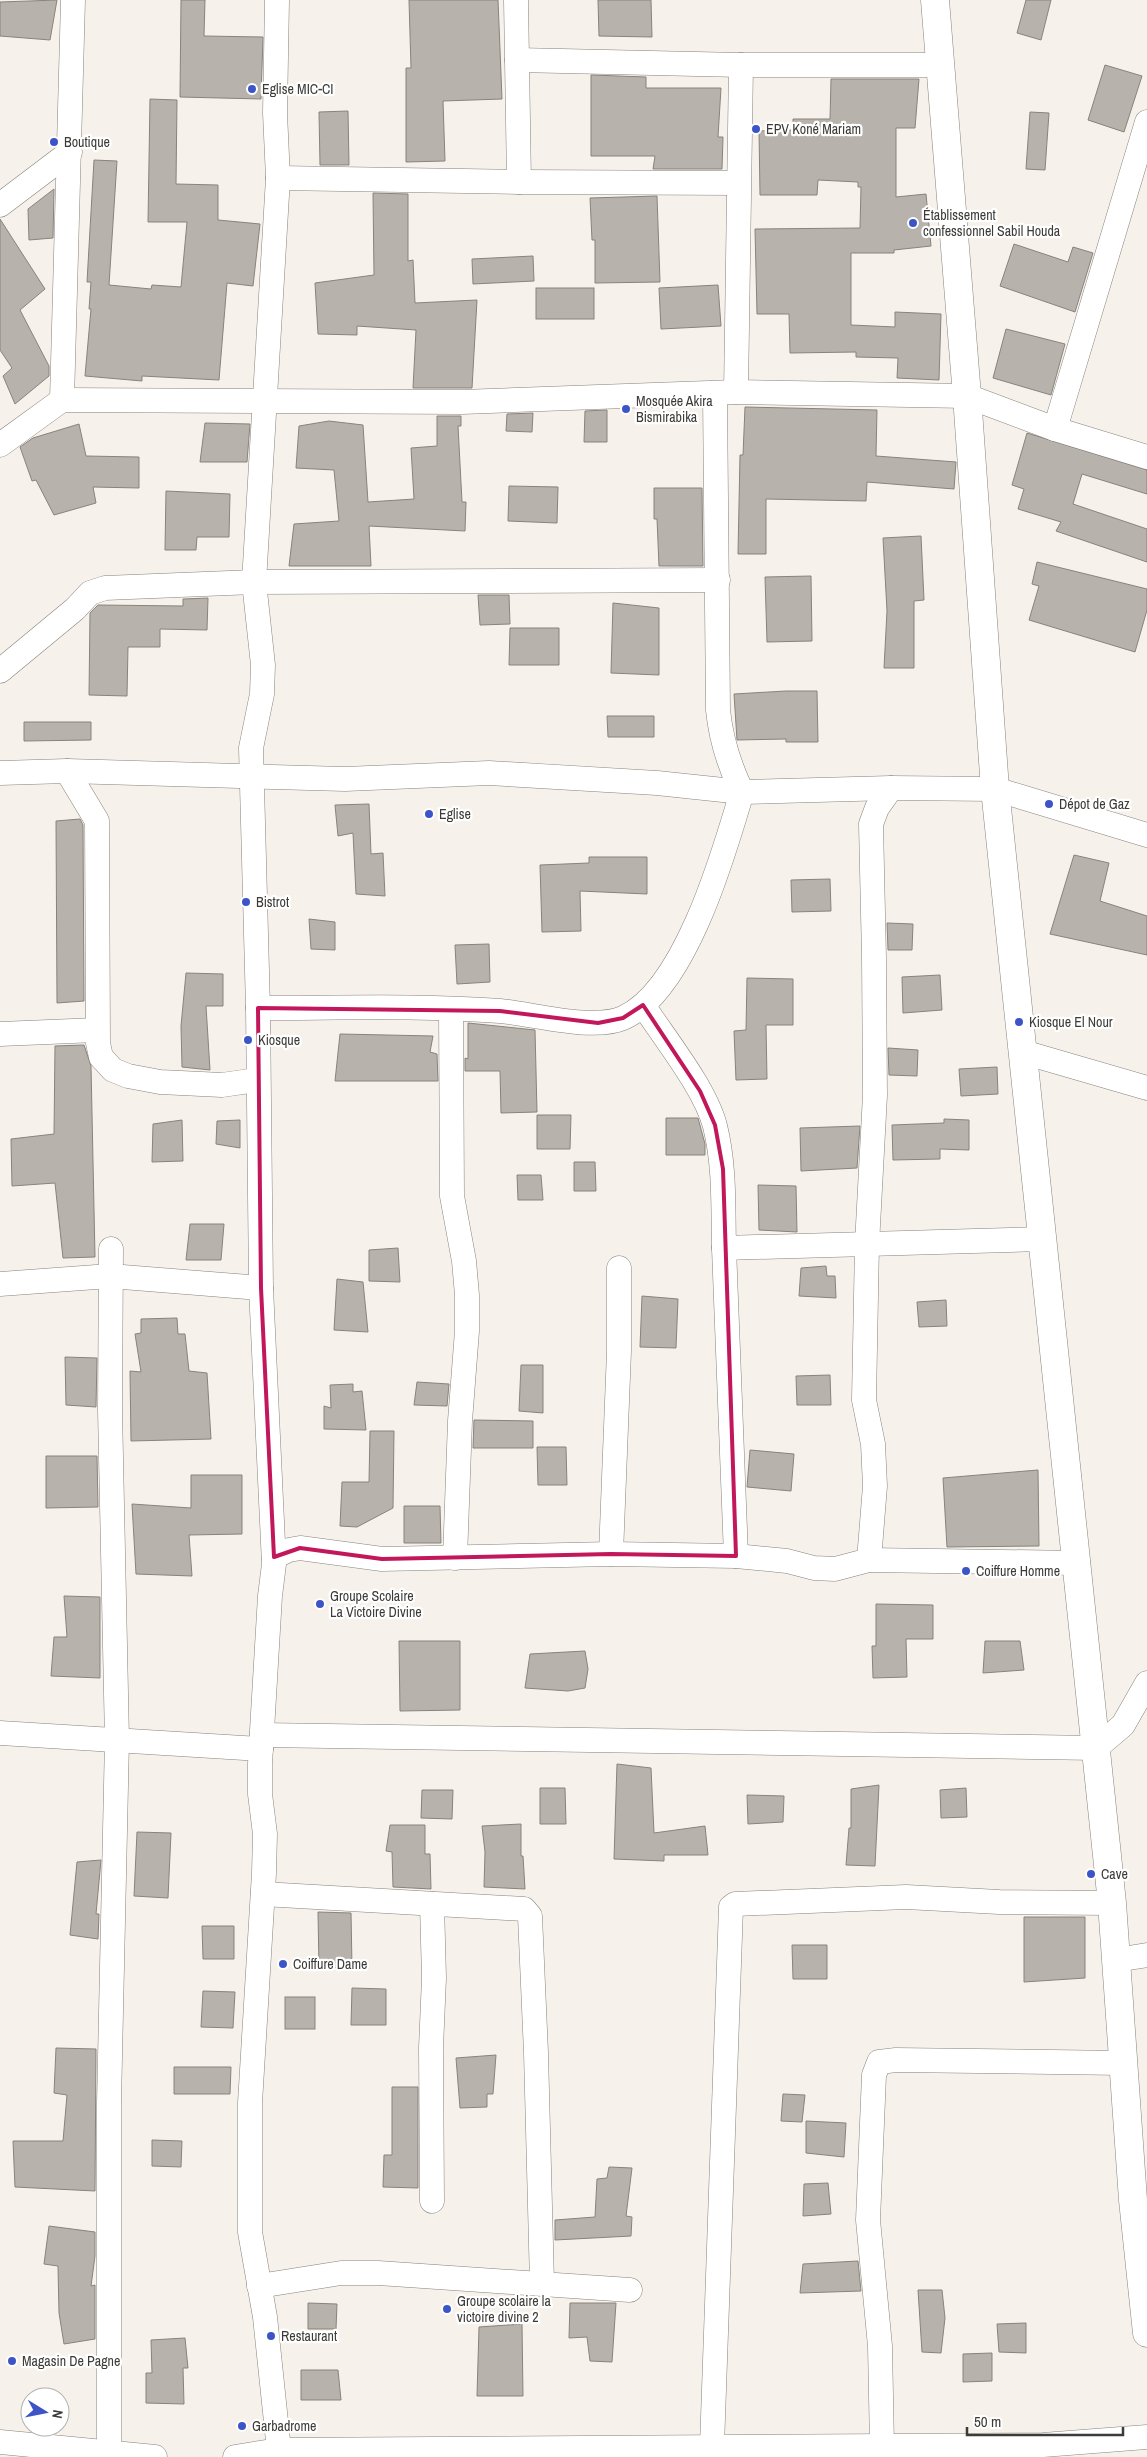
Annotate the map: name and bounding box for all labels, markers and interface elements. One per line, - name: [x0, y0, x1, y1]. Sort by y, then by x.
- place label: Eglise MIC-CI: [262, 80, 333, 98]
- marker: Eglise MIC-CI: [246, 83, 258, 95]
- place label: EPV Koné Mariam: [766, 120, 861, 138]
- marker: EPV Koné Mariam: [750, 123, 762, 135]
- place label: Boutique: [64, 133, 110, 151]
- marker: Boutique: [48, 136, 60, 148]
- place label: Établissement confessionnel Sabil Houda: [923, 206, 1061, 240]
- marker: Établissement confessionnel Sabil Houda: [907, 217, 919, 229]
- place label: Mosquée Akira Bismirabika: [636, 392, 713, 426]
- marker: Mosquée Akira Bismirabika: [620, 403, 632, 415]
- place label: Dépot de Gaz: [1059, 795, 1130, 813]
- marker: Dépot de Gaz: [1043, 798, 1055, 810]
- place label: Eglise: [439, 805, 471, 823]
- marker: Eglise: [423, 808, 435, 820]
- place label: Bistrot: [256, 893, 289, 911]
- marker: Bistrot: [240, 896, 252, 908]
- place label: Kiosque El Nour: [1029, 1013, 1113, 1031]
- marker: Kiosque El Nour: [1013, 1016, 1025, 1028]
- place label: Kiosque: [258, 1031, 300, 1049]
- marker: Kiosque: [242, 1034, 254, 1046]
- place label: Coiffure Homme: [976, 1562, 1060, 1580]
- marker: Coiffure Homme: [960, 1565, 972, 1577]
- place label: Groupe Scolaire La Victoire Divine: [330, 1587, 422, 1621]
- marker: Groupe Scolaire La Victoire Divine: [314, 1598, 326, 1610]
- place label: Cave: [1101, 1865, 1128, 1883]
- marker: Cave: [1085, 1868, 1097, 1880]
- place label: Coiffure Dame: [293, 1955, 367, 1973]
- marker: Coiffure Dame: [277, 1958, 289, 1970]
- place label: Groupe scolaire la victoire divine 2: [457, 2292, 551, 2326]
- marker: Groupe scolaire la victoire divine 2: [441, 2303, 453, 2315]
- place label: Restaurant: [281, 2327, 337, 2345]
- marker: Restaurant: [265, 2330, 277, 2342]
- place label: Magasin De Pagne: [22, 2352, 120, 2370]
- marker: Magasin De Pagne: [6, 2355, 18, 2367]
- north arrow: [20, 2387, 70, 2437]
- scale bar: [967, 2404, 1123, 2436]
- text: N: [48, 2409, 67, 2420]
- text: 50 m: [974, 2411, 1001, 2432]
- place label: Garbadrome: [252, 2417, 316, 2435]
- marker: Garbadrome: [236, 2420, 248, 2432]

